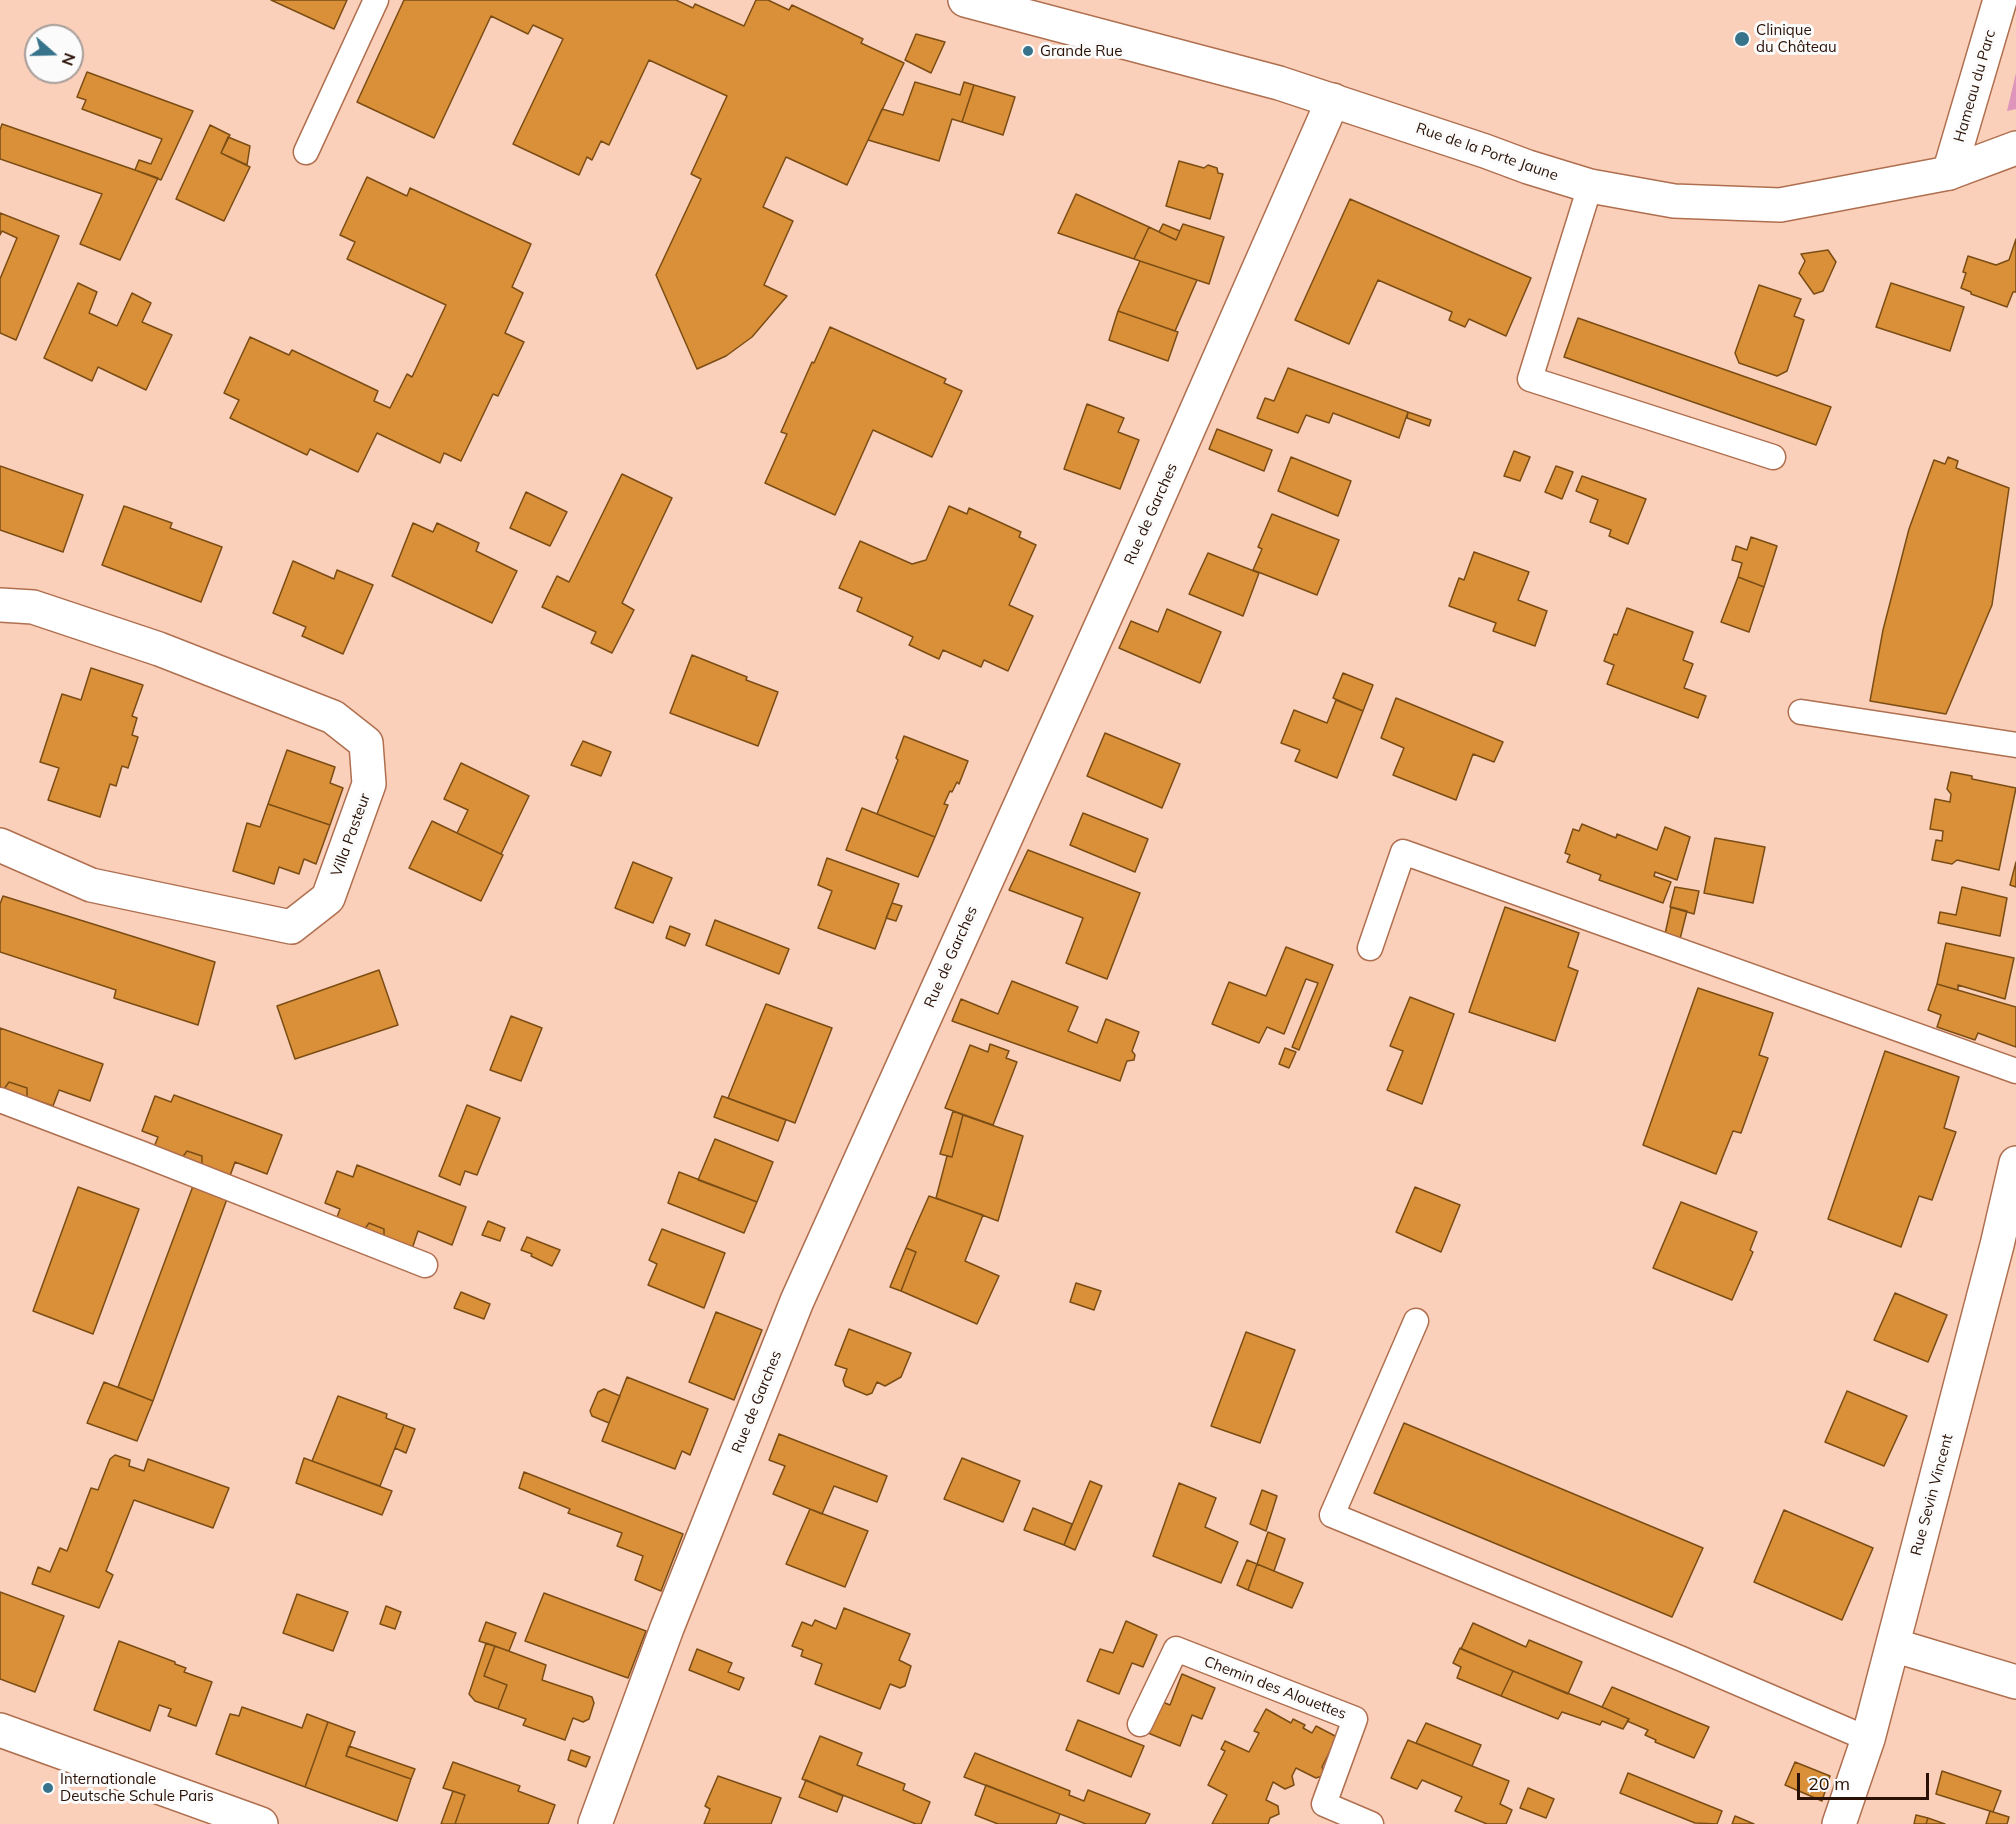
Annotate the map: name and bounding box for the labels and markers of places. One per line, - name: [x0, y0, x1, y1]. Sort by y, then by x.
- place label: Clinique du Château: [1756, 21, 1837, 56]
- marker: Clinique du Château: [1733, 30, 1751, 48]
- place label: Grande Rue: [1040, 42, 1122, 60]
- marker: Grande Rue: [1021, 44, 1035, 58]
- place label: Internationale Deutsche Schule Paris: [60, 1770, 214, 1805]
- marker: Internationale Deutsche Schule Paris: [41, 1781, 55, 1795]

